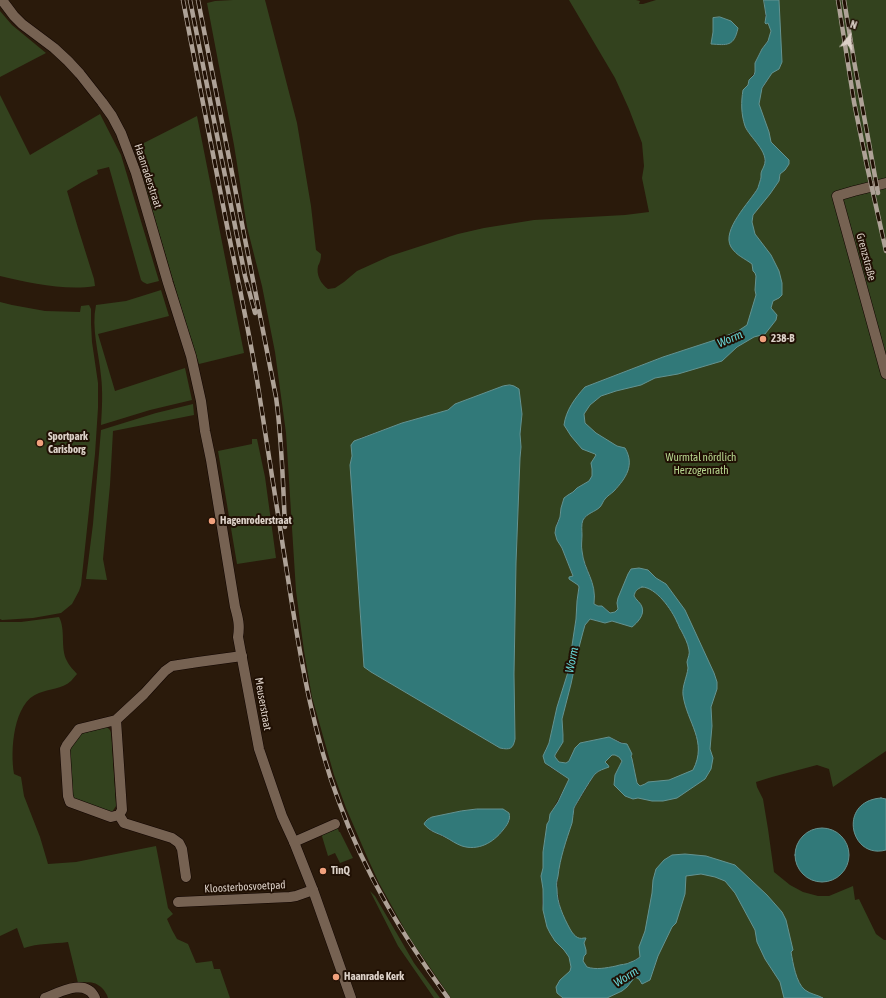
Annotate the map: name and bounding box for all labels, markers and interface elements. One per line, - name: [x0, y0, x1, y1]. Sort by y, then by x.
- north arrow: [830, 16, 870, 56]
- text: N: [849, 18, 859, 31]
- street label: Haanraderstraat: [131, 142, 165, 210]
- street label: Grenzstraße: [853, 232, 879, 282]
- water label: Worm: [715, 327, 745, 351]
- place label: 238-B: [771, 332, 794, 346]
- marker: 238-B: [758, 334, 768, 344]
- place label: Sportpark Carisborg: [48, 430, 88, 456]
- marker: Sportpark Carisborg: [35, 438, 45, 448]
- park label: Wurmtal nördlich Herzogenrath: [666, 451, 736, 477]
- place label: Hagenroderstraat: [220, 514, 292, 528]
- marker: Hagenroderstraat: [207, 516, 217, 526]
- water label: Worm: [562, 646, 582, 674]
- street label: Meuserstraat: [252, 677, 274, 731]
- place label: TinQ: [331, 864, 350, 878]
- marker: TinQ: [318, 866, 328, 876]
- street label: Kloosterbosvoetpad: [204, 878, 286, 896]
- water label: Worm: [611, 964, 641, 990]
- place label: Haanrade Kerk: [344, 970, 404, 984]
- marker: Haanrade Kerk: [331, 972, 341, 982]

